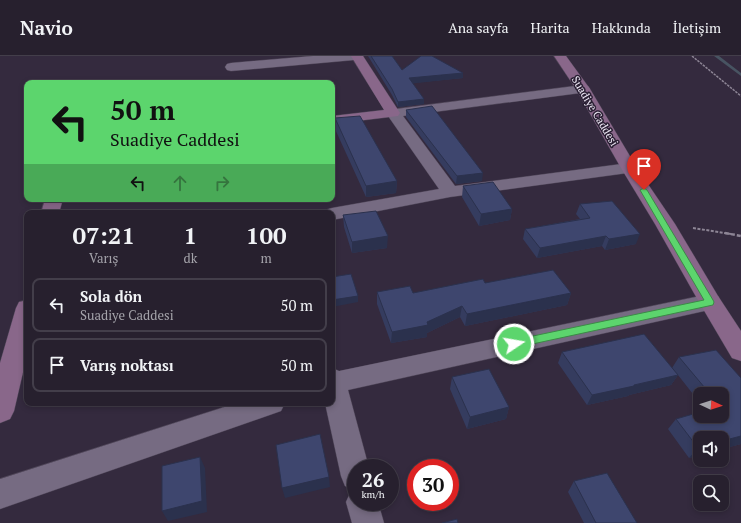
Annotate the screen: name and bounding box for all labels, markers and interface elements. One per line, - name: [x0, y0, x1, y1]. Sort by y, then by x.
- text: Navio: [20, 15, 73, 40]
- text: Ana sayfa: [448, 18, 509, 37]
- text: Harita: [531, 18, 570, 37]
- text: Hakkında: [592, 18, 651, 37]
- text: İletişim: [673, 18, 721, 37]
- street label: Suadiye Caddesi: [569, 73, 621, 149]
- text: 50 m: [110, 91, 175, 128]
- icon: left: [44, 96, 96, 148]
- text: Suadiye Caddesi: [110, 127, 240, 151]
- pin: [627, 149, 661, 190]
- icon: arrive: [633, 155, 655, 177]
- icon: left: [127, 172, 149, 194]
- icon: ahead: [169, 172, 191, 194]
- icon: right: [211, 172, 233, 194]
- text: 07:21: [72, 219, 135, 251]
- text: 1: [184, 219, 197, 251]
- text: 100: [246, 219, 287, 251]
- text: Varış: [89, 249, 118, 267]
- text: dk: [183, 249, 197, 267]
- text: m: [261, 249, 272, 267]
- text: Sola dön: [80, 286, 142, 306]
- icon: left: [46, 294, 68, 316]
- text: 50 m: [280, 295, 313, 315]
- text: Suadiye Caddesi: [80, 306, 174, 324]
- position arrow: [493, 323, 535, 365]
- icon: arrive: [46, 354, 68, 376]
- text: Varış noktası: [80, 355, 174, 375]
- text: 50 m: [280, 355, 313, 375]
- north arrow: [693, 387, 729, 423]
- map controls: [693, 387, 729, 511]
- button: sound: [693, 431, 729, 467]
- speed limit sign: 30: [407, 459, 459, 511]
- text: 26: [362, 466, 384, 493]
- button: search: [693, 475, 729, 511]
- text: km/h: [361, 488, 385, 501]

